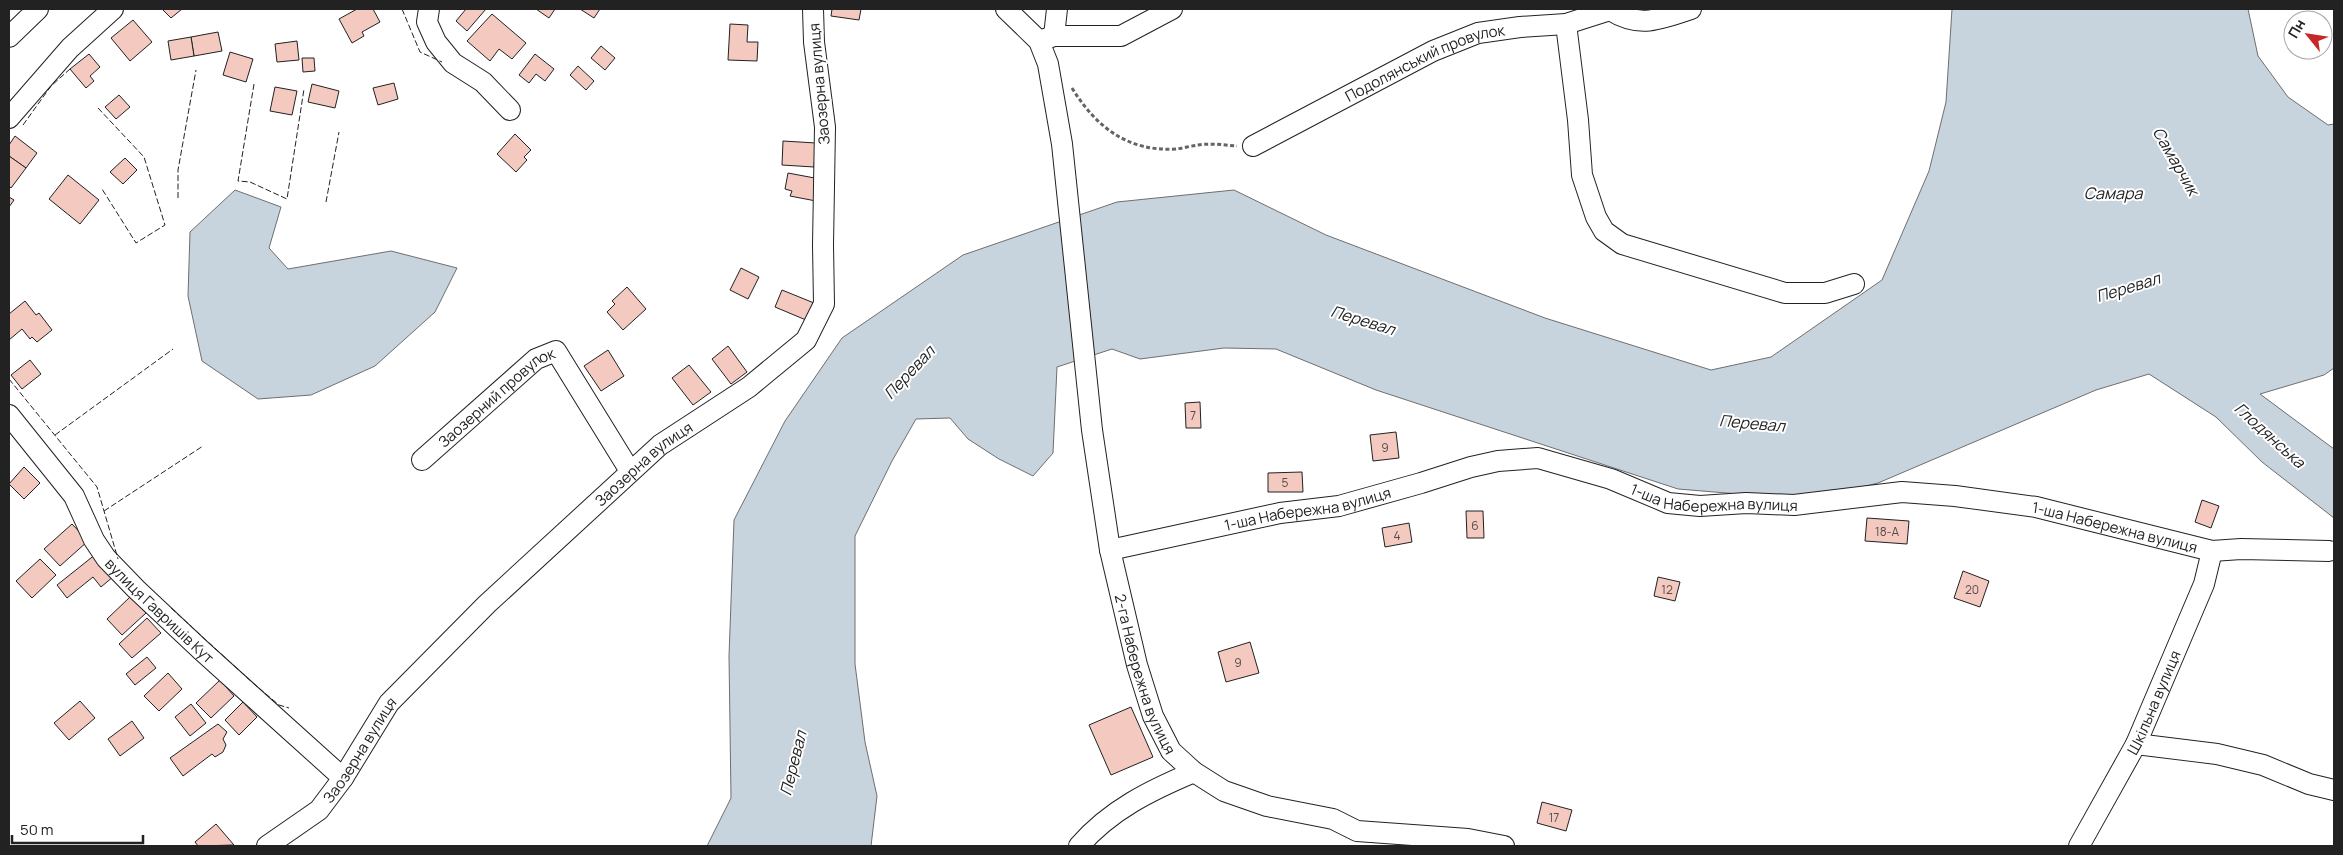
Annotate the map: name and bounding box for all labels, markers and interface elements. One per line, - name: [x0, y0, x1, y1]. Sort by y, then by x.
- north arrow: [2283, 10, 2333, 60]
- text: Пн: [2283, 15, 2309, 41]
- street label: Подолянський провулок: [1341, 19, 1507, 106]
- street label: Заозерна вулиця: [803, 22, 835, 146]
- water label: Самарчик: [2148, 123, 2205, 201]
- water label: Самара: [2084, 182, 2143, 204]
- water label: Перевал: [2093, 266, 2164, 307]
- water label: Перевал: [1328, 300, 1399, 341]
- water label: Перевал: [878, 339, 941, 404]
- street label: Заозерний провулок: [433, 342, 558, 452]
- water label: Глодянська: [2230, 397, 2311, 473]
- house number: 7: [1190, 407, 1196, 424]
- water label: Перевал: [1718, 409, 1788, 437]
- street label: Заозерна вулиця: [590, 416, 696, 511]
- house number: 9: [1381, 439, 1389, 456]
- house number: 5: [1282, 474, 1289, 491]
- street label: 1-ша Набережна вулиця: [1628, 478, 1798, 517]
- street label: 1-ша Набережна вулиця: [1222, 481, 1393, 535]
- street label: 1-ша Набережна вулиця: [2031, 496, 2200, 557]
- house number: 6: [1471, 517, 1479, 534]
- house number: 18-А: [1875, 523, 1899, 540]
- house number: 4: [1393, 527, 1401, 544]
- street label: вулиця Гавришів Кут: [101, 553, 219, 668]
- house number: 12: [1661, 581, 1673, 598]
- house number: 20: [1965, 581, 1979, 598]
- street label: 2-га Набережна вулиця: [1110, 592, 1181, 758]
- street label: Шкільна вулиця: [2122, 647, 2185, 758]
- house number: 9: [1234, 654, 1242, 671]
- street label: Заозерна вулиця: [318, 692, 401, 807]
- water label: Перевал: [774, 727, 812, 798]
- house number: 17: [1549, 809, 1559, 826]
- scale bar: [12, 812, 144, 844]
- text: 50 m: [20, 819, 54, 840]

